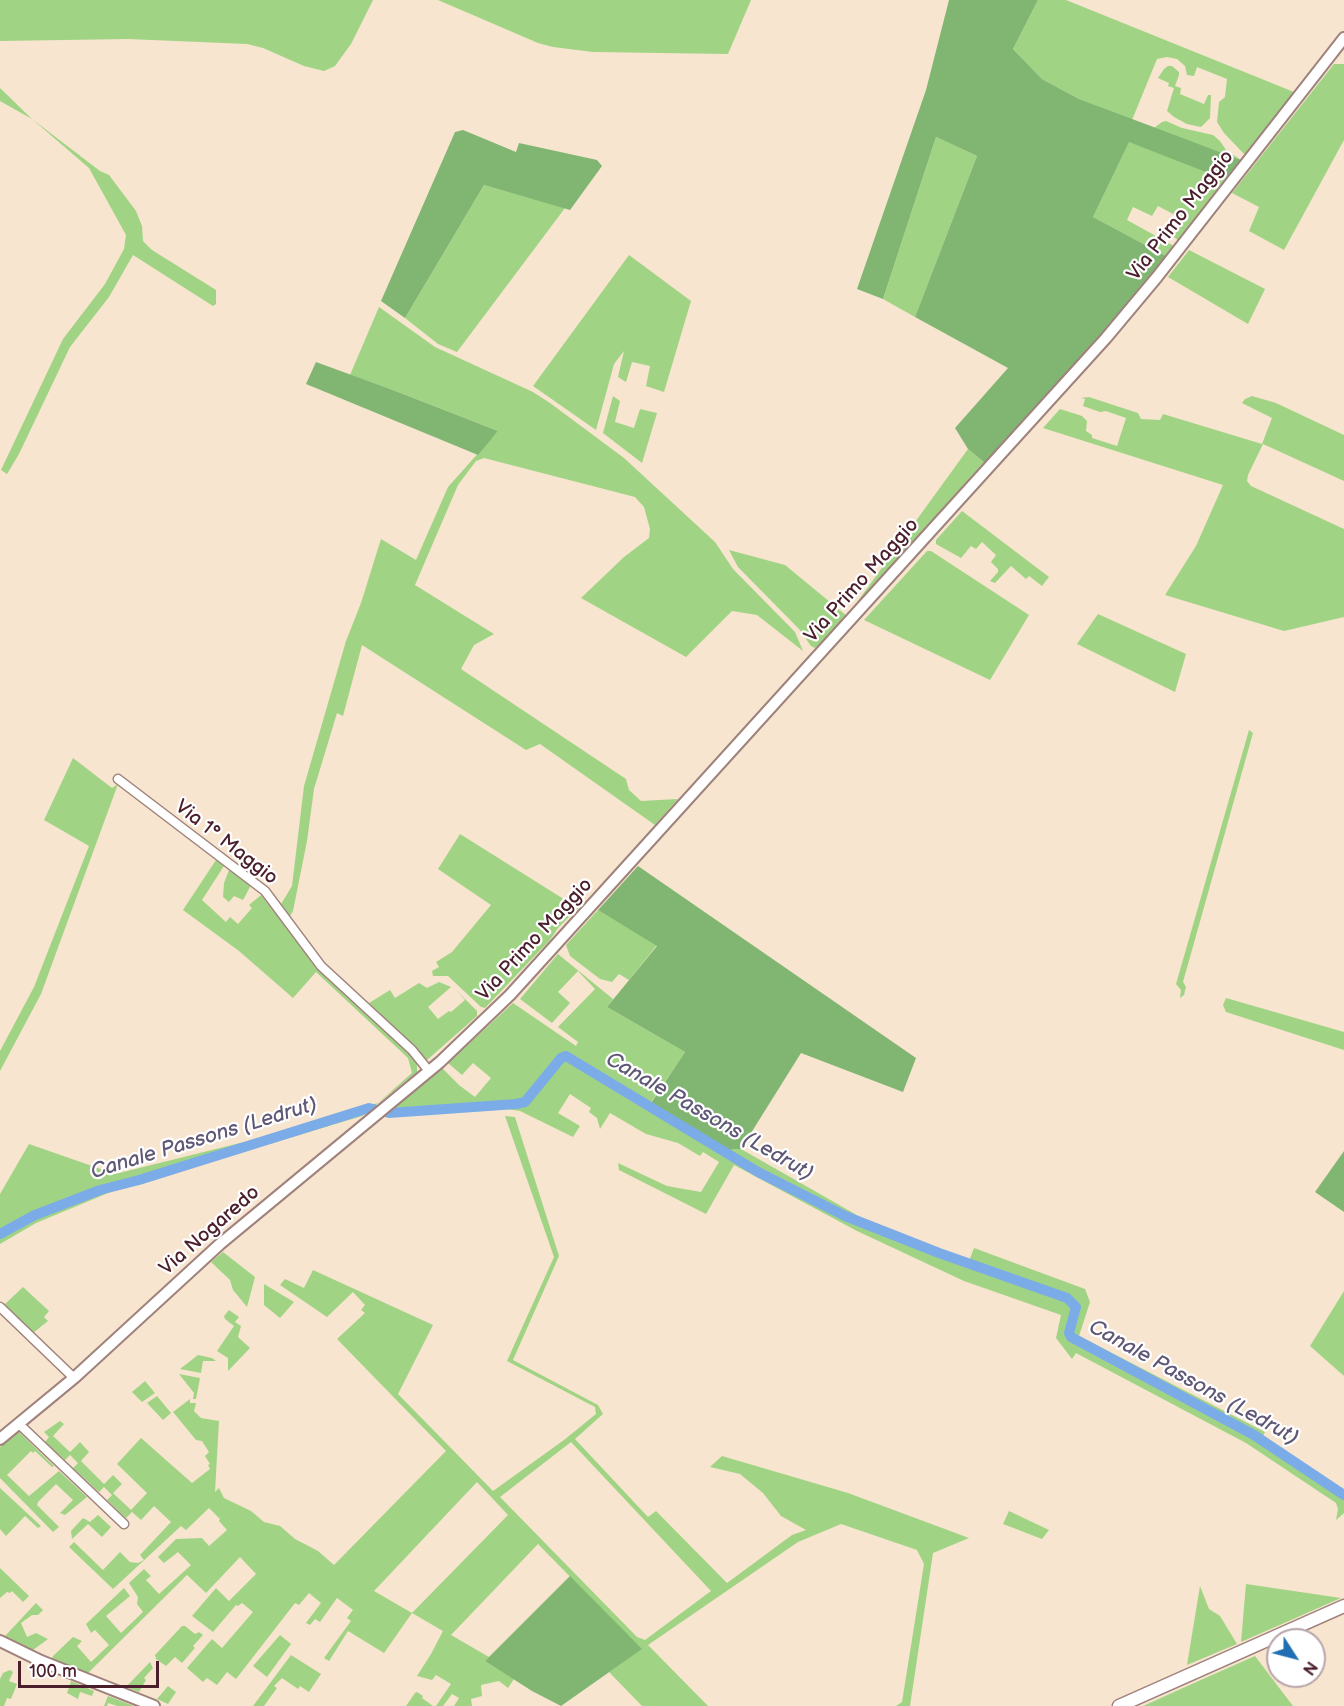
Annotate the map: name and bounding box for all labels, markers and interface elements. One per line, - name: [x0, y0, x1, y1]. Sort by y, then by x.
- street label: Via Primo Maggio: [1123, 146, 1239, 286]
- street label: Via Primo Maggio: [800, 514, 924, 648]
- street label: Via 1° Maggio: [170, 795, 282, 891]
- street label: Via Primo Maggio: [472, 874, 598, 1006]
- water label: Canale Passons (Ledrut): [601, 1047, 817, 1187]
- water label: Canale Passons (Ledrut): [88, 1093, 320, 1185]
- street label: Via Nogaredo: [155, 1181, 265, 1281]
- water label: Canale Passons (Ledrut): [1084, 1315, 1302, 1451]
- north arrow: [1266, 1628, 1326, 1688]
- scale bar: [21, 1649, 162, 1687]
- text: N: [1298, 1657, 1321, 1678]
- text: 100 m: [29, 1661, 77, 1682]

